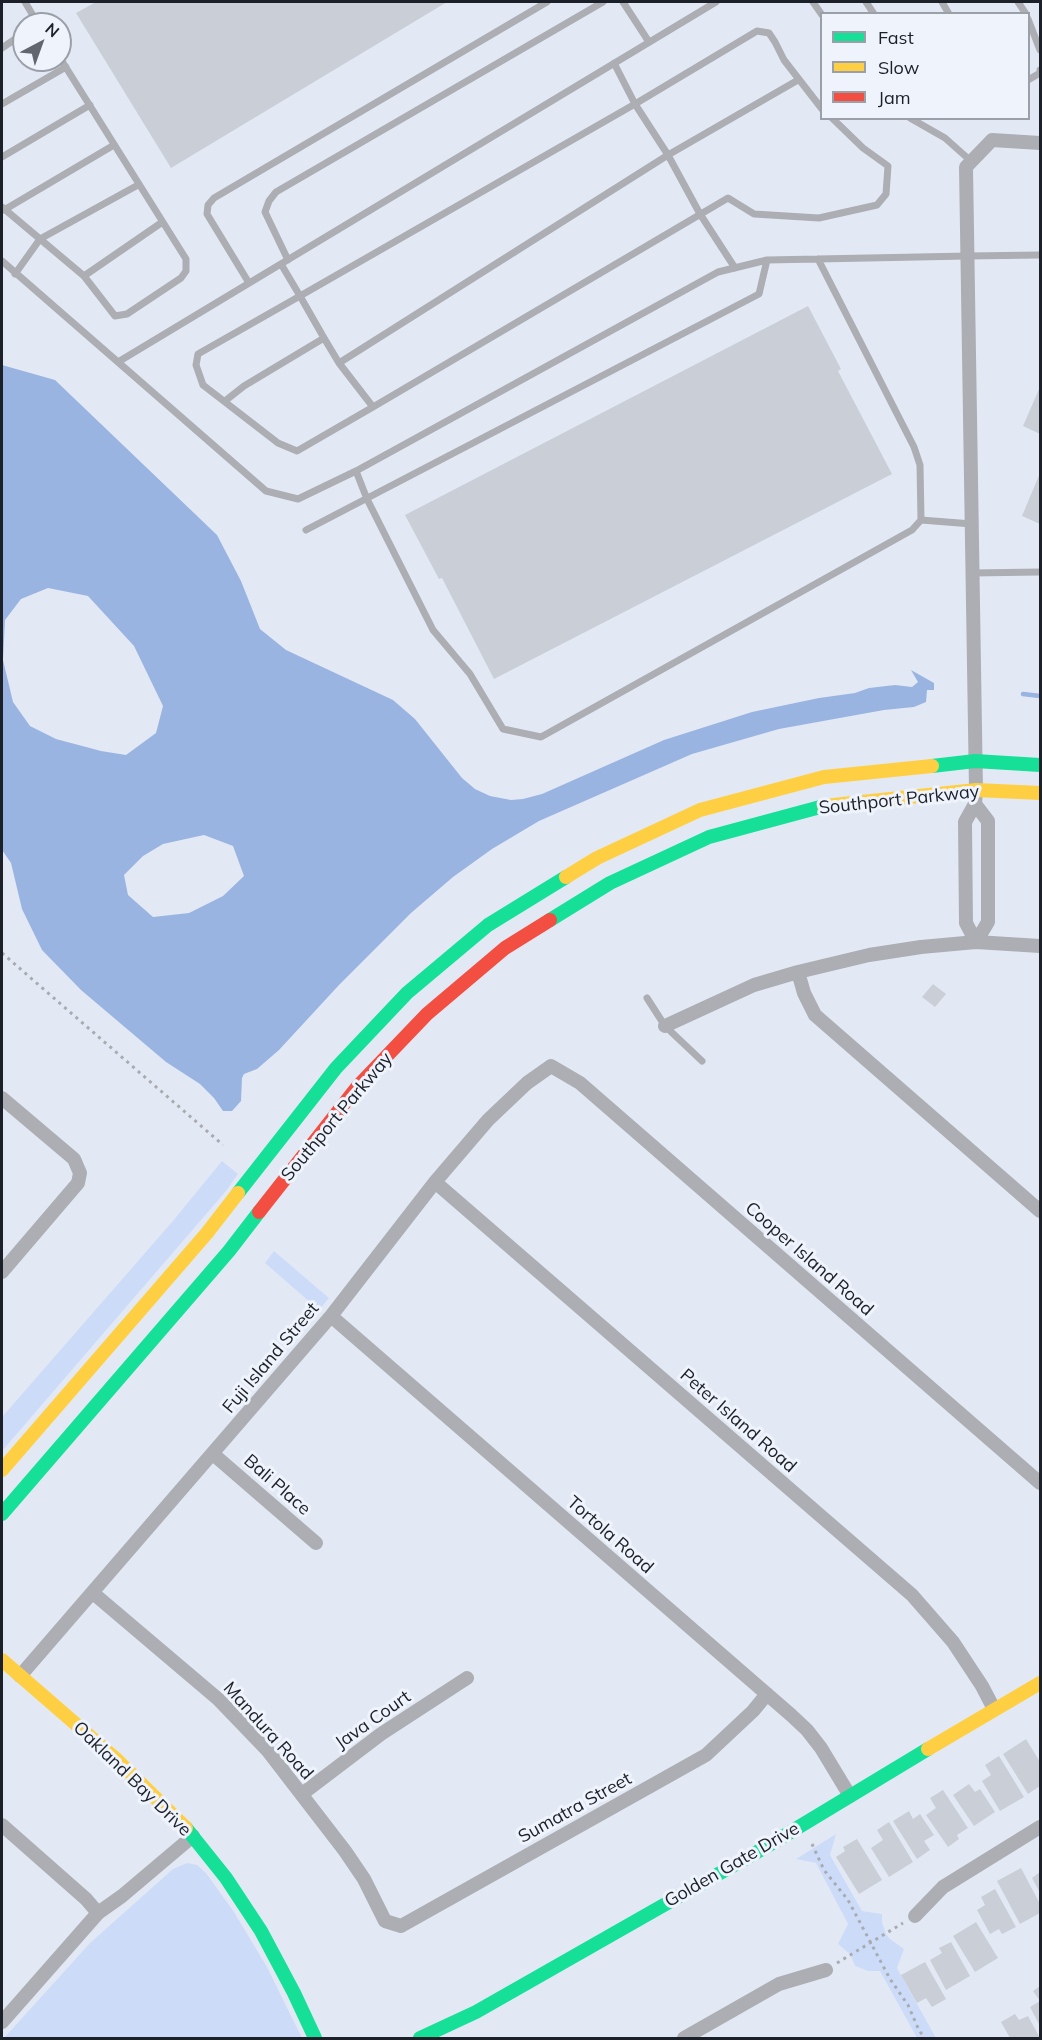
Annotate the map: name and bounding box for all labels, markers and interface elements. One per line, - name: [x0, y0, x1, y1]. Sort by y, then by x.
- north arrow: [12, 12, 72, 72]
- legend: [820, 12, 1030, 120]
- text: N: [41, 18, 64, 41]
- text: Fast: [878, 26, 914, 49]
- text: Slow: [878, 56, 919, 79]
- text: Jam: [878, 86, 911, 109]
- street label: Southport Parkway: [818, 781, 980, 819]
- street label: Southport Parkway: [277, 1048, 397, 1186]
- street label: Cooper Island Road: [740, 1197, 878, 1321]
- street label: Fuji Island Street: [218, 1298, 324, 1418]
- street label: Peter Island Road: [675, 1365, 801, 1477]
- street label: Bali Place: [239, 1450, 315, 1520]
- street label: Tortola Road: [562, 1492, 658, 1578]
- street label: Mandura Road: [218, 1678, 318, 1784]
- street label: Java Court: [331, 1686, 415, 1754]
- street label: Oakland Bay Drive: [68, 1717, 196, 1841]
- street label: Sumatra Street: [515, 1768, 635, 1848]
- street label: Golden Gate Drive: [661, 1818, 803, 1912]

